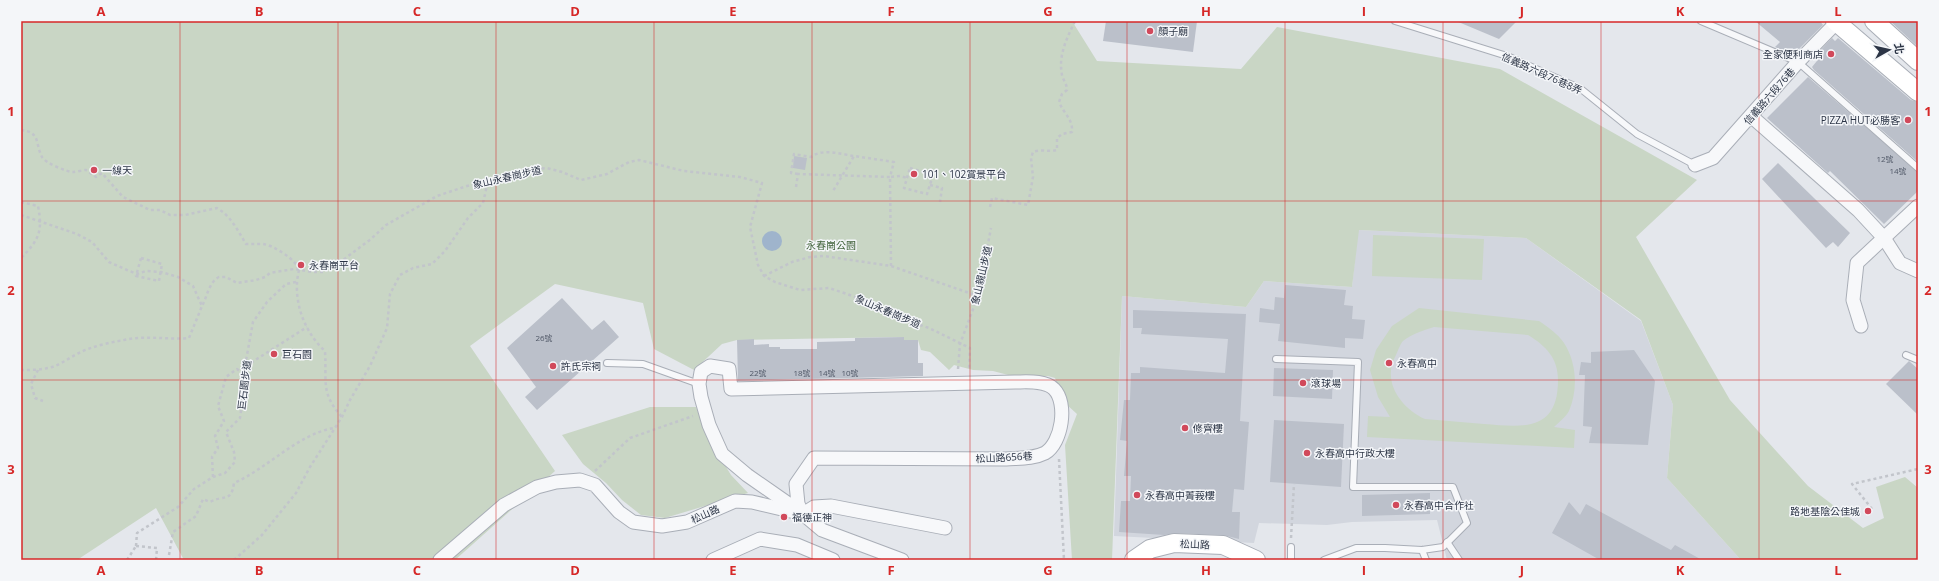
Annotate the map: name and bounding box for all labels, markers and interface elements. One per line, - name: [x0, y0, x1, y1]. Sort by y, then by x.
- text: A: [97, 2, 106, 20]
- text: B: [255, 2, 264, 20]
- text: C: [413, 2, 421, 20]
- text: D: [570, 2, 580, 20]
- text: E: [729, 2, 737, 20]
- text: F: [887, 2, 895, 20]
- text: G: [1043, 2, 1053, 20]
- text: H: [1201, 2, 1211, 20]
- text: I: [1362, 2, 1366, 20]
- text: J: [1519, 2, 1524, 20]
- text: K: [1676, 2, 1685, 20]
- text: L: [1834, 2, 1842, 20]
- place label: 顏子廟: [1158, 24, 1188, 38]
- marker: 顏子廟: [1145, 26, 1155, 36]
- north arrow: [1869, 30, 1909, 70]
- text: 北: [1891, 42, 1908, 55]
- place label: 全家便利商店: [1763, 47, 1823, 61]
- street label: 信義路六段76巷8弄: [1499, 49, 1585, 97]
- marker: 全家便利商店: [1826, 49, 1836, 59]
- street label: 信義路六段76巷: [1740, 64, 1798, 128]
- text: 1: [7, 102, 15, 120]
- text: 1: [1924, 102, 1932, 120]
- place label: PIZZA HUT必勝客: [1821, 113, 1901, 127]
- marker: PIZZA HUT必勝客: [1903, 115, 1913, 125]
- house number: 12號: [1876, 153, 1894, 164]
- street label: 象山永春崗步道: [471, 162, 543, 192]
- place label: 一線天: [102, 163, 132, 177]
- marker: 一線天: [89, 165, 99, 175]
- house number: 14號: [1889, 165, 1907, 176]
- place label: 101、102賞景平台: [922, 167, 1006, 181]
- marker: 101、102賞景平台: [909, 169, 919, 179]
- park label: 永春崗公園: [806, 238, 856, 252]
- street label: 象山親山步道: [967, 244, 995, 306]
- place label: 永春崗平台: [309, 258, 359, 272]
- marker: 永春崗平台: [296, 260, 306, 270]
- text: 2: [7, 281, 15, 299]
- text: 2: [1924, 281, 1932, 299]
- street label: 象山永春崗步道: [853, 291, 923, 331]
- house number: 26號: [535, 332, 553, 343]
- place label: 巨石園: [282, 347, 312, 361]
- marker: 巨石園: [269, 349, 279, 359]
- place label: 永春高中: [1397, 356, 1437, 370]
- marker: 永春高中: [1384, 358, 1394, 368]
- street label: 巨石園步道: [234, 359, 254, 411]
- place label: 許氏宗祠: [561, 359, 601, 373]
- marker: 許氏宗祠: [548, 361, 558, 371]
- house number: 22號: [749, 367, 767, 378]
- house number: 18號: [793, 367, 811, 378]
- house number: 14號: [818, 367, 836, 378]
- house number: 10號: [841, 367, 859, 378]
- place label: 滾球場: [1311, 376, 1341, 390]
- marker: 滾球場: [1298, 378, 1308, 388]
- place label: 修齊樓: [1192, 421, 1223, 435]
- marker: 修齊樓: [1180, 423, 1190, 433]
- place label: 永春高中行政大樓: [1315, 446, 1395, 460]
- marker: 永春高中行政大樓: [1302, 448, 1312, 458]
- street label: 松山路656巷: [975, 449, 1033, 465]
- text: 3: [7, 460, 15, 478]
- text: 3: [1924, 460, 1932, 478]
- place label: 永春高中菁莪樓: [1145, 488, 1215, 502]
- marker: 永春高中菁莪樓: [1132, 490, 1142, 500]
- place label: 永春高中合作社: [1404, 498, 1474, 512]
- marker: 永春高中合作社: [1391, 500, 1401, 510]
- street label: 松山路: [688, 502, 722, 526]
- place label: 路地基陰公佳城: [1790, 504, 1860, 518]
- marker: 路地基陰公佳城: [1863, 506, 1873, 516]
- place label: 福德正神: [792, 510, 832, 524]
- marker: 福德正神: [779, 512, 789, 522]
- street label: 松山路: [1180, 536, 1210, 552]
- text: A: [97, 561, 106, 579]
- text: B: [255, 561, 264, 579]
- text: C: [413, 561, 421, 579]
- text: D: [570, 561, 580, 579]
- text: E: [729, 561, 737, 579]
- text: F: [887, 561, 895, 579]
- text: G: [1043, 561, 1053, 579]
- text: H: [1201, 561, 1211, 579]
- text: I: [1362, 561, 1366, 579]
- text: J: [1519, 561, 1524, 579]
- text: K: [1676, 561, 1685, 579]
- text: L: [1834, 561, 1842, 579]

